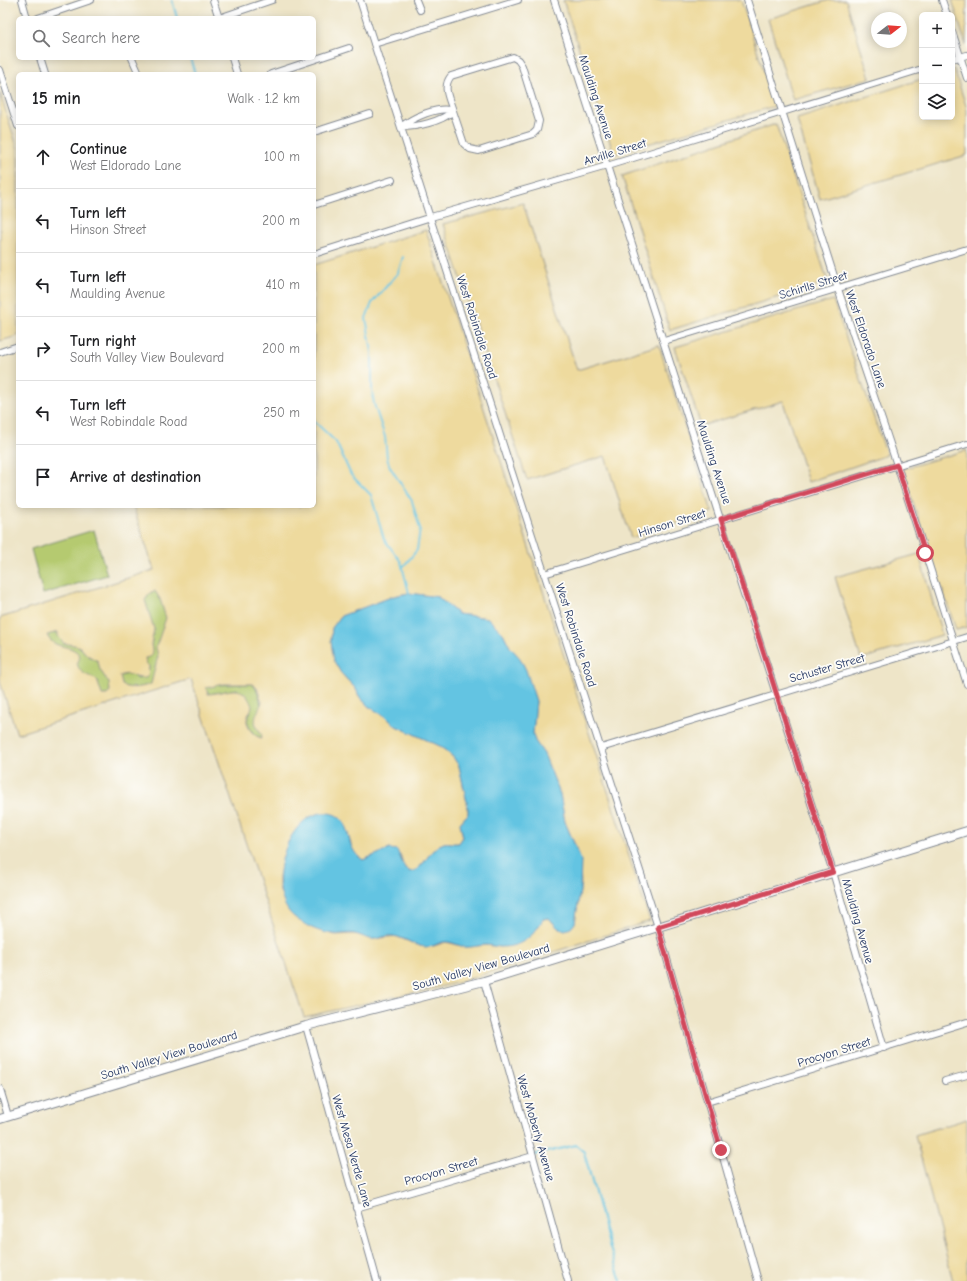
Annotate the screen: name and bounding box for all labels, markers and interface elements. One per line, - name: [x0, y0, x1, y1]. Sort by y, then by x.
- north arrow: [871, 12, 907, 48]
- map controls: [919, 12, 955, 120]
- button: +: [919, 12, 955, 48]
- search box: [16, 16, 316, 60]
- icon: search: [30, 27, 52, 49]
- text: Search here: [62, 29, 140, 47]
- button: −: [919, 48, 955, 84]
- street label: Maulding Avenue: [576, 53, 616, 141]
- button: layers: [919, 84, 955, 120]
- text: 15 min: [32, 89, 81, 108]
- text: Walk · 1.2 km: [227, 91, 300, 106]
- street label: Arville Street: [582, 136, 649, 168]
- text: Continue: [70, 140, 127, 158]
- icon: ahead: [32, 146, 54, 168]
- text: 100 m: [264, 149, 300, 164]
- text: West Eldorado Lane: [70, 158, 181, 173]
- text: Turn left: [70, 204, 126, 222]
- icon: left: [32, 210, 54, 232]
- text: 200 m: [262, 213, 300, 228]
- text: Hinson Street: [70, 222, 146, 237]
- text: Turn left: [70, 268, 126, 286]
- street label: Schirlls Street: [777, 268, 849, 302]
- street label: West Robindale Road: [454, 273, 500, 381]
- icon: left: [32, 274, 54, 296]
- text: 410 m: [266, 277, 300, 292]
- text: Maulding Avenue: [70, 286, 165, 301]
- street label: West Eldorado Lane: [843, 288, 889, 390]
- text: Turn right: [70, 332, 136, 350]
- icon: right: [32, 338, 54, 360]
- text: 200 m: [262, 341, 300, 356]
- text: South Valley View Boulevard: [70, 350, 224, 365]
- text: Turn left: [70, 396, 126, 414]
- icon: left: [32, 402, 54, 424]
- text: 250 m: [263, 405, 300, 420]
- text: West Robindale Road: [70, 414, 187, 429]
- street label: Maulding Avenue: [694, 418, 734, 506]
- icon: arrive: [32, 466, 54, 488]
- text: Arrive at destination: [70, 468, 201, 486]
- street label: Hinson Street: [636, 506, 708, 540]
- route start: [916, 544, 934, 562]
- street label: West Robindale Road: [553, 581, 599, 689]
- street label: Schuster Street: [788, 650, 867, 685]
- street label: Maulding Avenue: [839, 877, 877, 965]
- street label: South Valley View Boulevard: [411, 941, 551, 993]
- street label: South Valley View Boulevard: [99, 1028, 239, 1082]
- street label: Procyon Street: [796, 1034, 873, 1070]
- street label: West Moberly Avenue: [514, 1073, 558, 1183]
- street label: West Mesa Verde Lane: [329, 1093, 375, 1209]
- route end: [712, 1141, 730, 1159]
- street label: Procyon Street: [403, 1154, 480, 1188]

